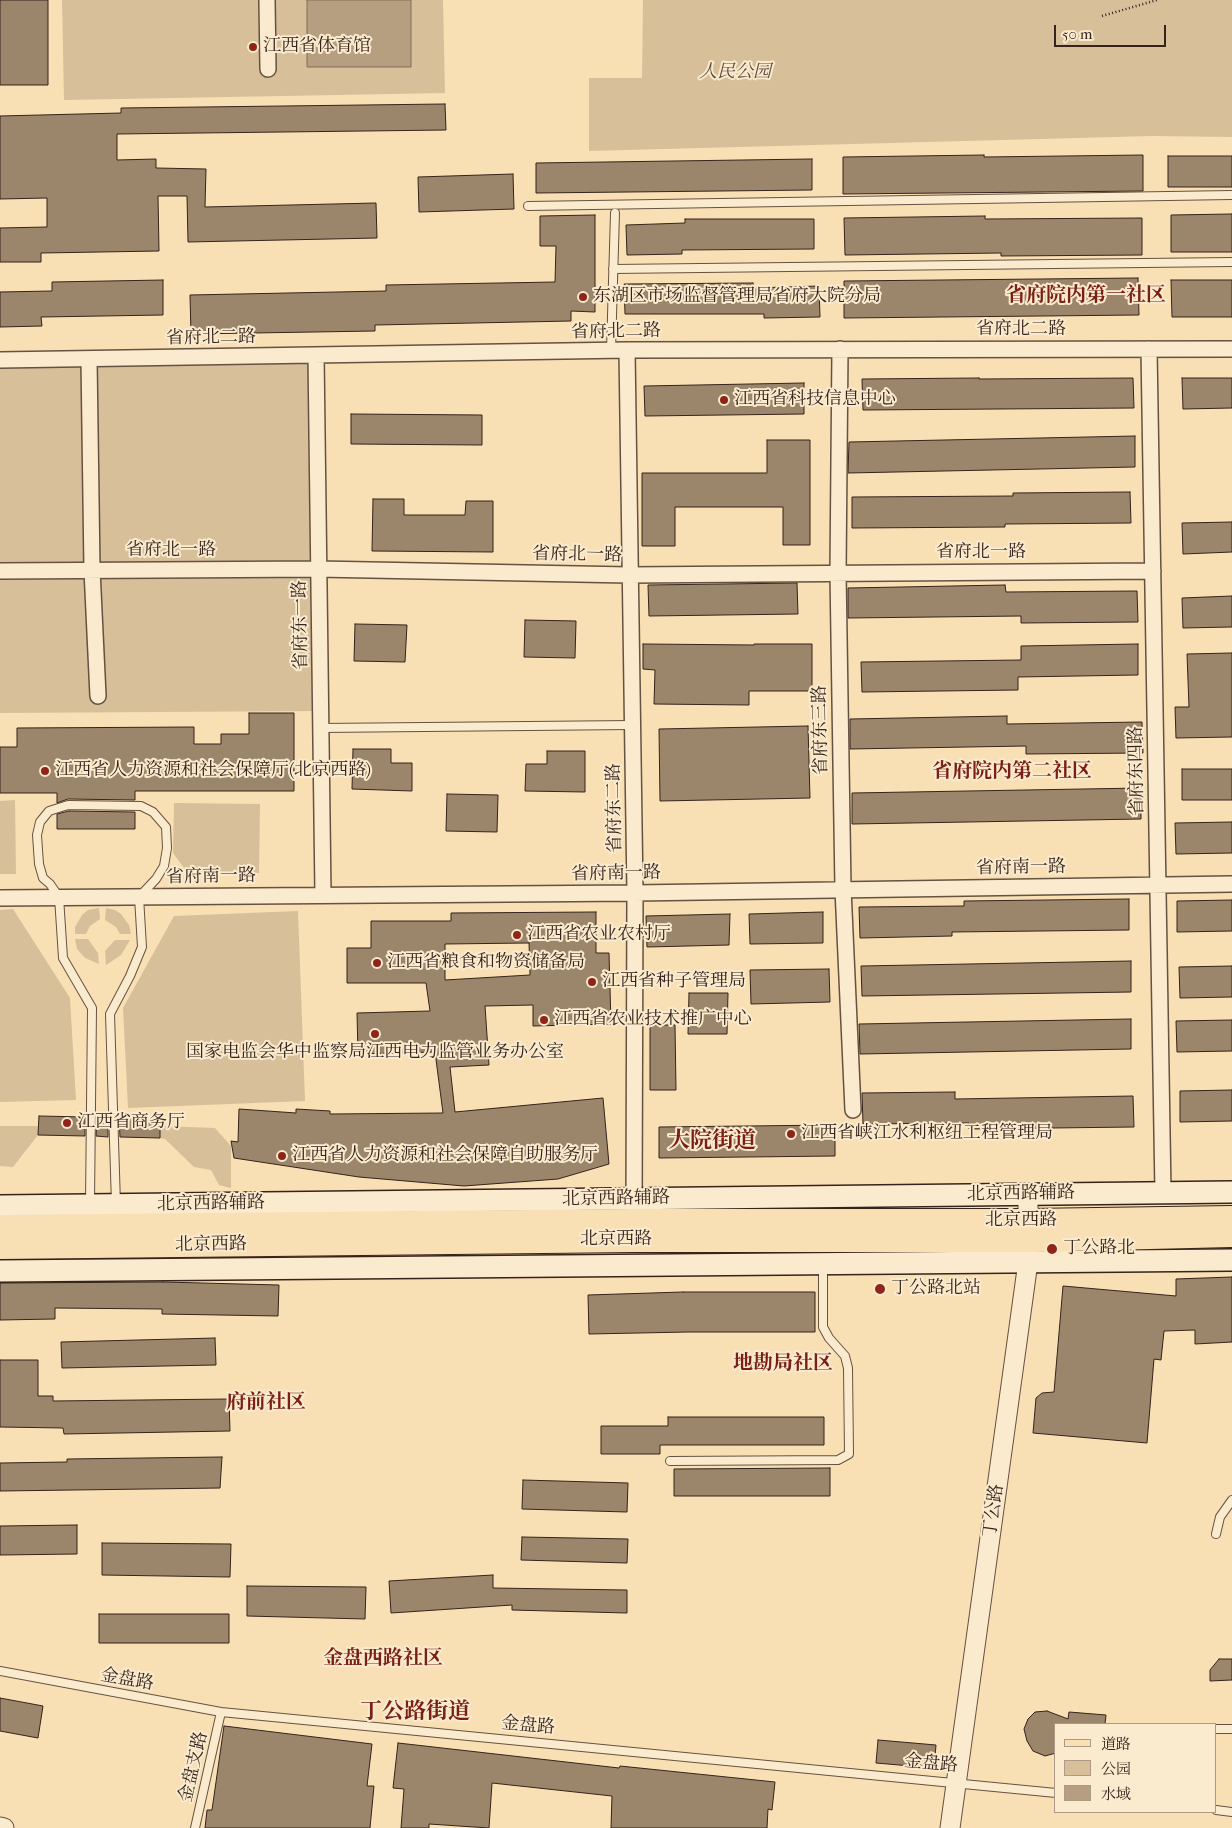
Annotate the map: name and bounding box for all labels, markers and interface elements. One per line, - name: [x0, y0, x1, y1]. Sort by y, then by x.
- scale bar: [1057, 15, 1170, 47]
- text: 50 m: [1062, 25, 1092, 43]
- place label: 江西省体育馆: [263, 36, 371, 58]
- marker: 江西省体育馆: [247, 41, 259, 53]
- park label: 人民公园: [699, 62, 771, 84]
- district label: 省府院内第一社区: [1006, 284, 1166, 308]
- place label: 东湖区市场监督管理局省府大院分局: [593, 286, 881, 308]
- marker: 东湖区市场监督管理局省府大院分局: [577, 291, 589, 303]
- street label: 省府北二路: [976, 319, 1066, 341]
- street label: 省府北二路: [571, 320, 661, 344]
- street label: 省府北二路: [166, 326, 256, 350]
- place label: 江西省科技信息中心: [734, 389, 896, 411]
- marker: 江西省科技信息中心: [718, 394, 730, 406]
- street label: 省府北一路: [126, 540, 216, 562]
- street label: 省府北一路: [936, 542, 1026, 564]
- street label: 省府北一路: [532, 543, 622, 567]
- street label: 省府东一路: [289, 580, 313, 670]
- street label: 省府东三路: [809, 685, 833, 775]
- street label: 省府东四路: [1125, 726, 1149, 816]
- place label: 江西省人力资源和社会保障厅(北京西路): [55, 760, 371, 782]
- district label: 省府院内第二社区: [932, 760, 1092, 784]
- street label: 省府东二路: [603, 763, 627, 853]
- marker: 江西省人力资源和社会保障厅(北京西路): [39, 765, 51, 777]
- street label: 省府南一路: [976, 856, 1066, 880]
- street label: 省府南一路: [571, 862, 661, 886]
- street label: 省府南一路: [166, 865, 256, 889]
- place label: 江西省农业农村厅: [527, 924, 671, 946]
- marker: 江西省农业农村厅: [511, 929, 523, 941]
- place label: 江西省粮食和物资储备局: [387, 952, 585, 974]
- marker: 江西省粮食和物资储备局: [371, 957, 383, 969]
- place label: 江西省种子管理局: [602, 971, 746, 993]
- marker: 江西省种子管理局: [586, 976, 598, 988]
- place label: 江西省农业技术推广中心: [554, 1009, 752, 1031]
- marker: 江西省农业技术推广中心: [538, 1014, 550, 1026]
- marker: 国家电监会华中监察局江西电力监管业务办公室: [369, 1028, 381, 1040]
- place label: 国家电监会华中监察局江西电力监管业务办公室: [186, 1042, 564, 1064]
- place label: 江西省商务厅: [77, 1112, 185, 1134]
- marker: 江西省商务厅: [61, 1117, 73, 1129]
- place label: 江西省峡江水利枢纽工程管理局: [801, 1123, 1053, 1145]
- marker: 江西省峡江水利枢纽工程管理局: [785, 1128, 797, 1140]
- district label: 大院街道: [668, 1129, 756, 1155]
- place label: 江西省人力资源和社会保障自助服务厅: [292, 1145, 598, 1167]
- marker: 江西省人力资源和社会保障自助服务厅: [276, 1150, 288, 1162]
- street label: 北京西路辅路: [967, 1182, 1075, 1206]
- street label: 北京西路辅路: [562, 1187, 670, 1211]
- street label: 北京西路辅路: [157, 1192, 265, 1216]
- street label: 北京西路: [985, 1210, 1057, 1232]
- street label: 北京西路: [580, 1229, 652, 1251]
- street label: 北京西路: [175, 1234, 247, 1256]
- place label: 丁公路北: [1063, 1238, 1135, 1260]
- marker: 丁公路北: [1045, 1242, 1059, 1256]
- place label: 丁公路北站: [891, 1278, 981, 1300]
- marker: 丁公路北站: [873, 1282, 887, 1296]
- district label: 地勘局社区: [733, 1352, 833, 1376]
- district label: 府前社区: [226, 1391, 306, 1415]
- street label: 丁公路: [980, 1483, 1008, 1539]
- district label: 金盘西路社区: [323, 1647, 443, 1671]
- street label: 金盘路: [99, 1665, 155, 1695]
- district label: 丁公路街道: [360, 1700, 470, 1726]
- street label: 金盘路: [500, 1713, 556, 1739]
- legend: [1054, 1723, 1217, 1813]
- street label: 金盘支路: [175, 1729, 213, 1805]
- text: 道路: [1101, 1735, 1131, 1753]
- street label: 金盘路: [903, 1751, 959, 1777]
- text: 公园: [1101, 1760, 1131, 1778]
- text: 水域: [1101, 1785, 1131, 1803]

